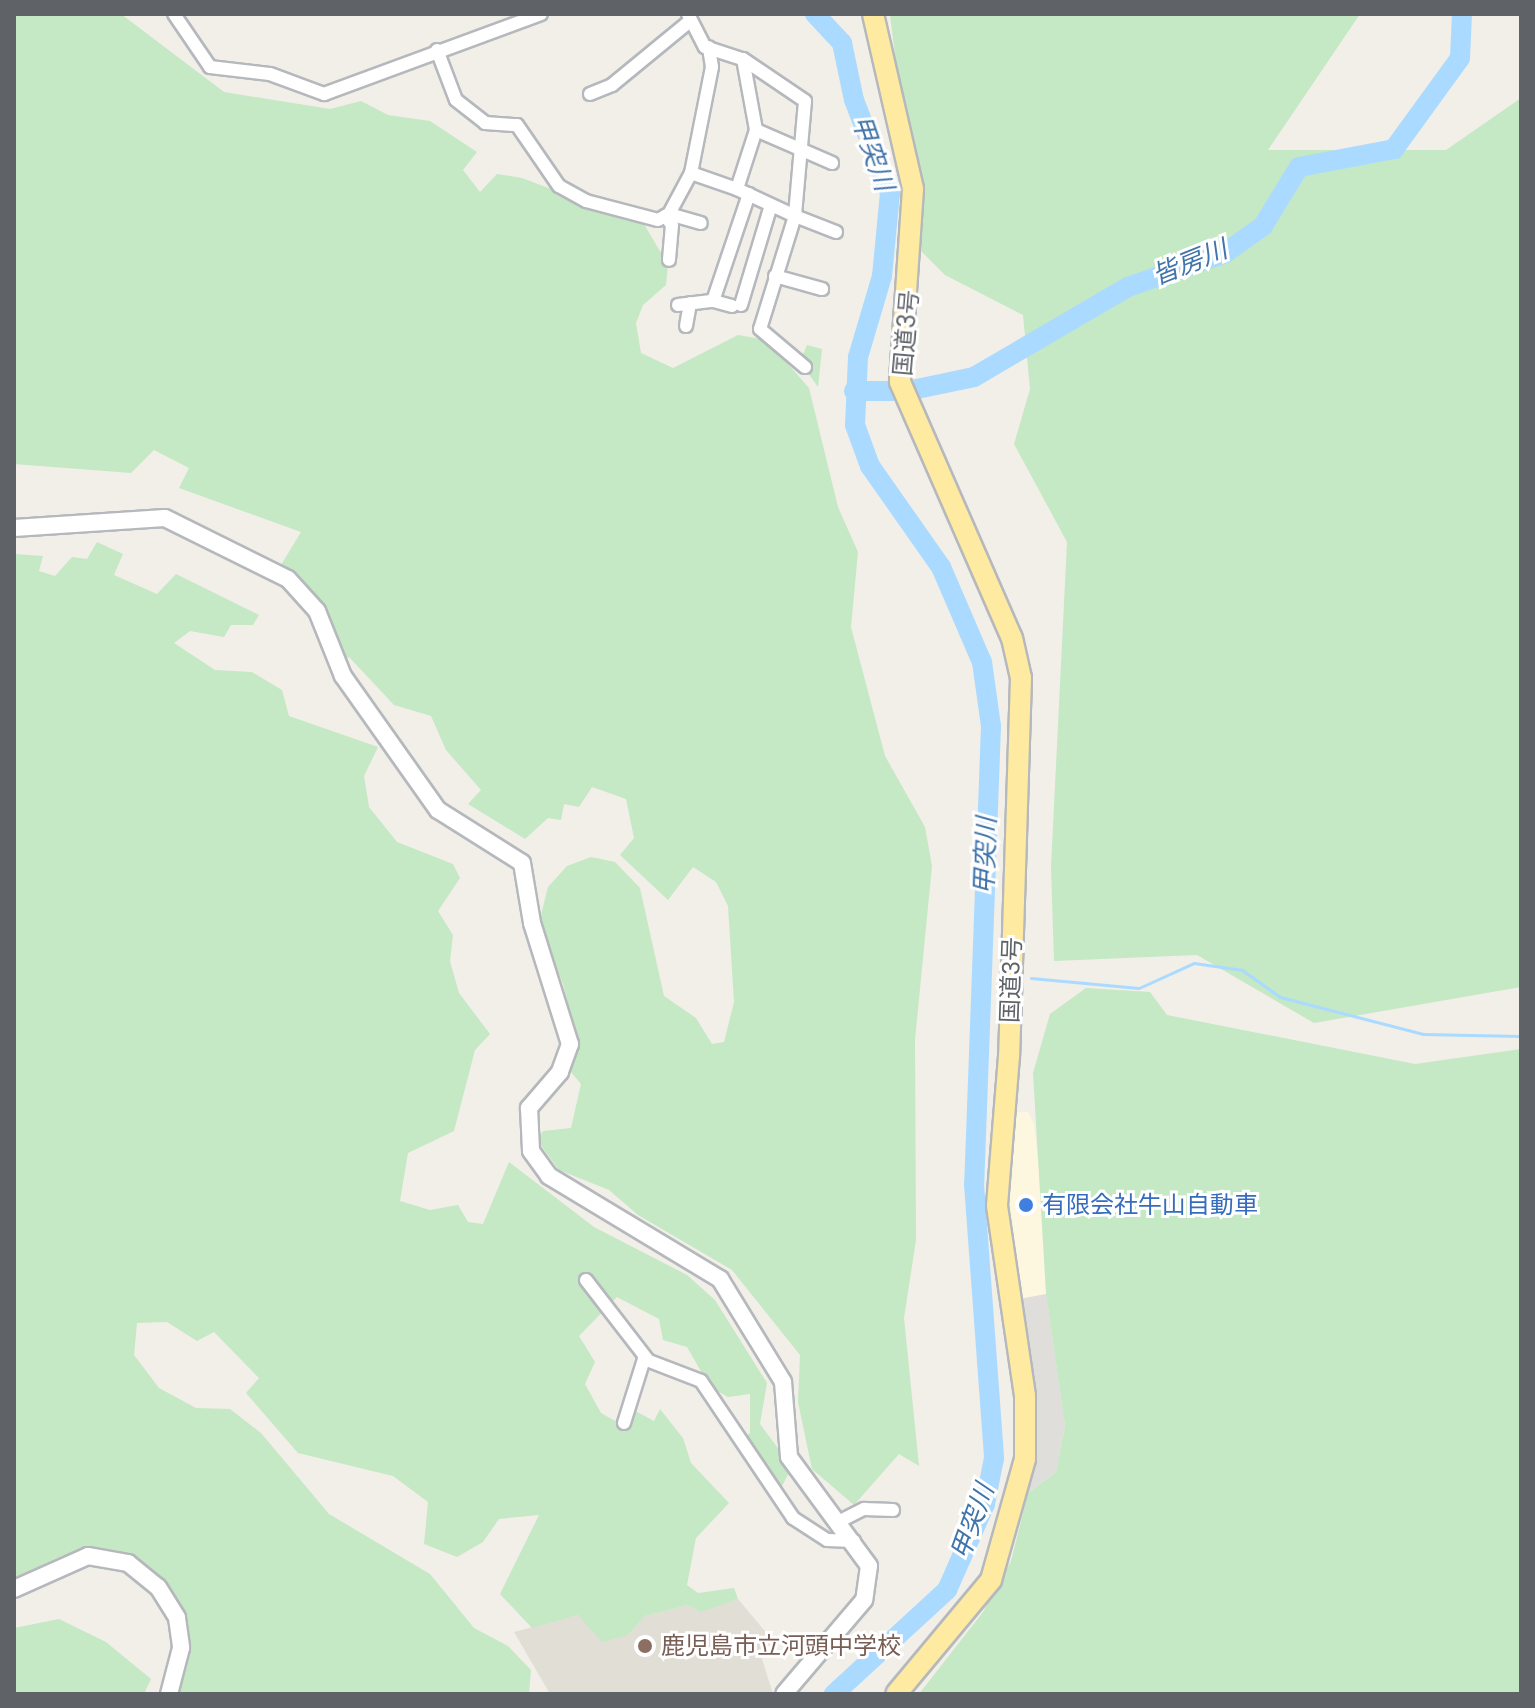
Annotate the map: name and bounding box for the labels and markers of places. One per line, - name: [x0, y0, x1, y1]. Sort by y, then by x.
- place label: 有限会社牛山自動車: [1042, 1191, 1258, 1219]
- marker: 有限会社牛山自動車: [1017, 1196, 1035, 1214]
- place label: 鹿児島市立河頭中学校: [661, 1632, 901, 1660]
- marker: 鹿児島市立河頭中学校: [636, 1637, 654, 1655]

